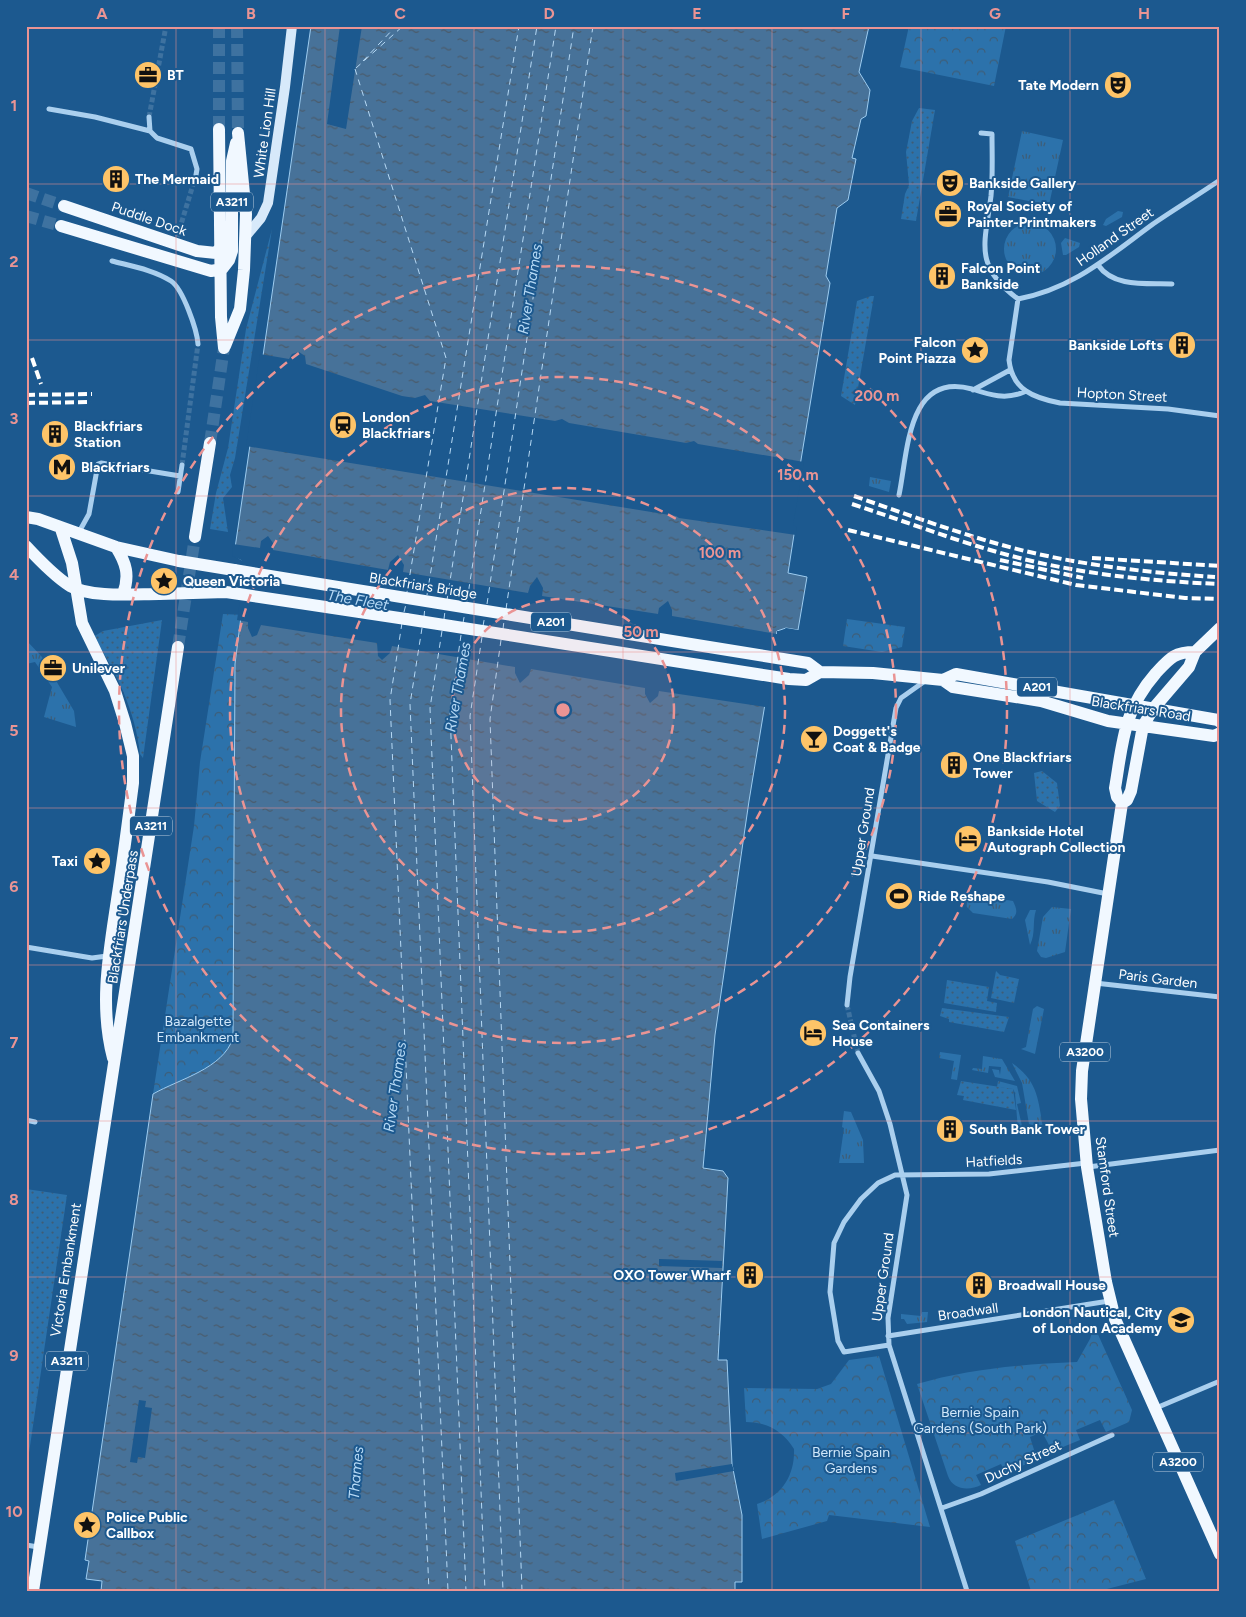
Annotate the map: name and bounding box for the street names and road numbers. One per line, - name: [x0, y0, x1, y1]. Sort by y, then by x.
- street label: White Lion Hill: [250, 87, 280, 179]
- road number: A3211: [211, 192, 253, 212]
- street label: Puddle Dock: [109, 198, 189, 240]
- street label: Holland Street: [1073, 204, 1157, 270]
- street label: Hopton Street: [1076, 384, 1168, 406]
- street label: Blackfriars Bridge: [368, 569, 478, 603]
- road number: A201: [531, 612, 571, 632]
- road number: A201: [1017, 678, 1057, 696]
- street label: Blackfriars Road: [1090, 693, 1192, 725]
- street label: Upper Ground: [848, 786, 878, 878]
- road number: A3211: [130, 816, 172, 836]
- street label: Blackfriars Underpass: [104, 849, 142, 985]
- street label: Paris Garden: [1118, 966, 1199, 992]
- road number: A3200: [1060, 1042, 1110, 1062]
- street label: Stamford Street: [1092, 1135, 1122, 1239]
- street label: Hatfields: [965, 1151, 1023, 1171]
- street label: Victoria Embankment: [47, 1202, 85, 1338]
- street label: Upper Ground: [868, 1231, 898, 1323]
- street label: Broadwall: [937, 1299, 999, 1325]
- road number: A3211: [46, 1352, 88, 1370]
- street label: Duchy Street: [982, 1437, 1064, 1487]
- road number: A3200: [1153, 1452, 1203, 1471]

